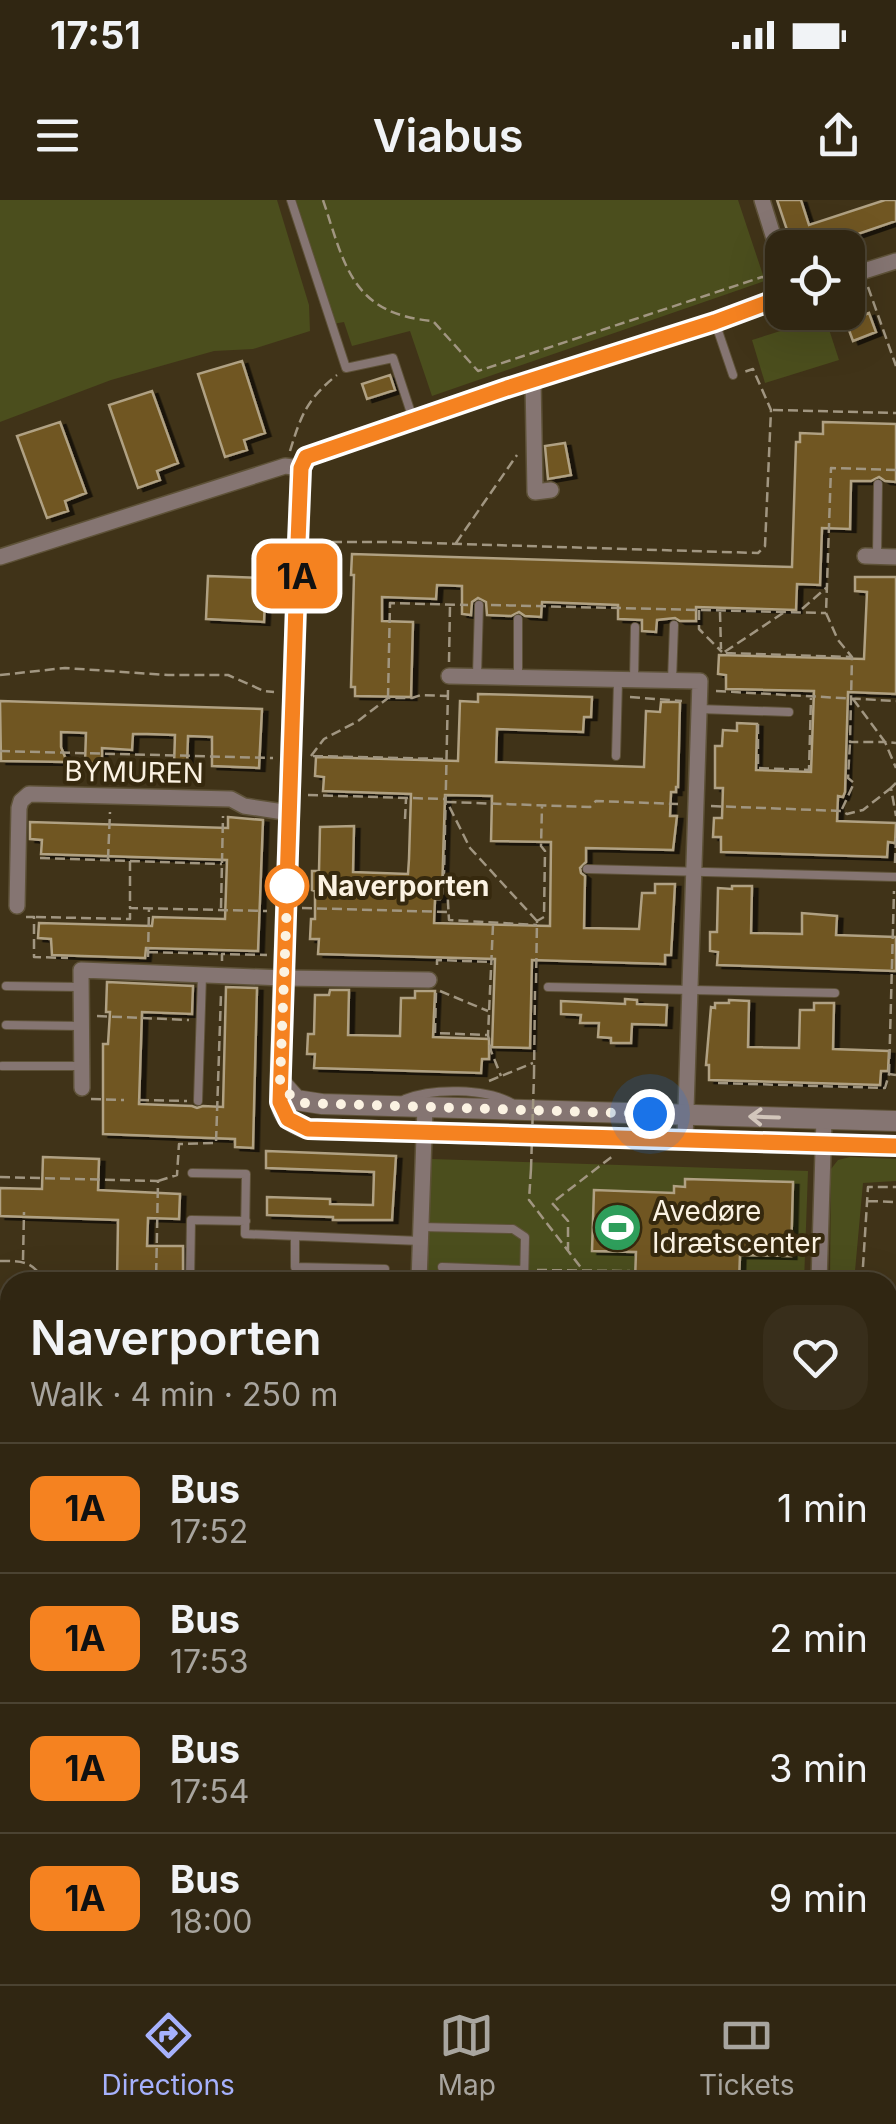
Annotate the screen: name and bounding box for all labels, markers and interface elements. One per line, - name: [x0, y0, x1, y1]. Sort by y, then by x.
- text: 17:51: [50, 12, 141, 58]
- icon: menu: [30, 108, 85, 163]
- text: Viabus: [373, 108, 523, 163]
- icon: share: [811, 108, 866, 163]
- map controls: [765, 230, 865, 330]
- button: locate: [765, 230, 865, 330]
- line badge: 1A: [252, 544, 342, 608]
- text: 1A: [276, 555, 318, 597]
- street label: BYMUREN: [64, 754, 204, 790]
- marker: Naverporten: [266, 865, 308, 907]
- place label: Naverporten: [317, 869, 490, 903]
- your location: [625, 1089, 675, 1139]
- one-way arrow: [748, 1108, 780, 1127]
- place label: Avedøre Idrætscenter: [652, 1194, 821, 1260]
- sports icon: Avedøre Idrætscenter: [591, 1201, 643, 1253]
- button: heart: [763, 1305, 868, 1410]
- text: Naverporten: [30, 1308, 322, 1367]
- text: Walk · 4 min · 250 m: [30, 1375, 338, 1414]
- text: Bus: [170, 1466, 240, 1512]
- text: 1 min: [777, 1485, 868, 1531]
- text: 1A: [64, 1487, 106, 1529]
- text: 17:52: [170, 1512, 248, 1551]
- text: Bus: [170, 1596, 240, 1642]
- text: 2 min: [769, 1615, 868, 1661]
- text: 1A: [64, 1617, 106, 1659]
- text: 17:53: [170, 1642, 248, 1681]
- text: Bus: [170, 1726, 240, 1772]
- text: 3 min: [769, 1745, 868, 1791]
- text: 1A: [64, 1747, 106, 1789]
- text: 17:54: [170, 1772, 249, 1811]
- text: Bus: [170, 1856, 240, 1902]
- text: 9 min: [769, 1875, 868, 1921]
- text: 1A: [64, 1877, 106, 1919]
- text: 18:00: [170, 1902, 252, 1941]
- tab: Directions: [101, 2008, 235, 2102]
- tab: Map: [438, 2008, 496, 2102]
- tab: Tickets: [699, 2008, 795, 2102]

